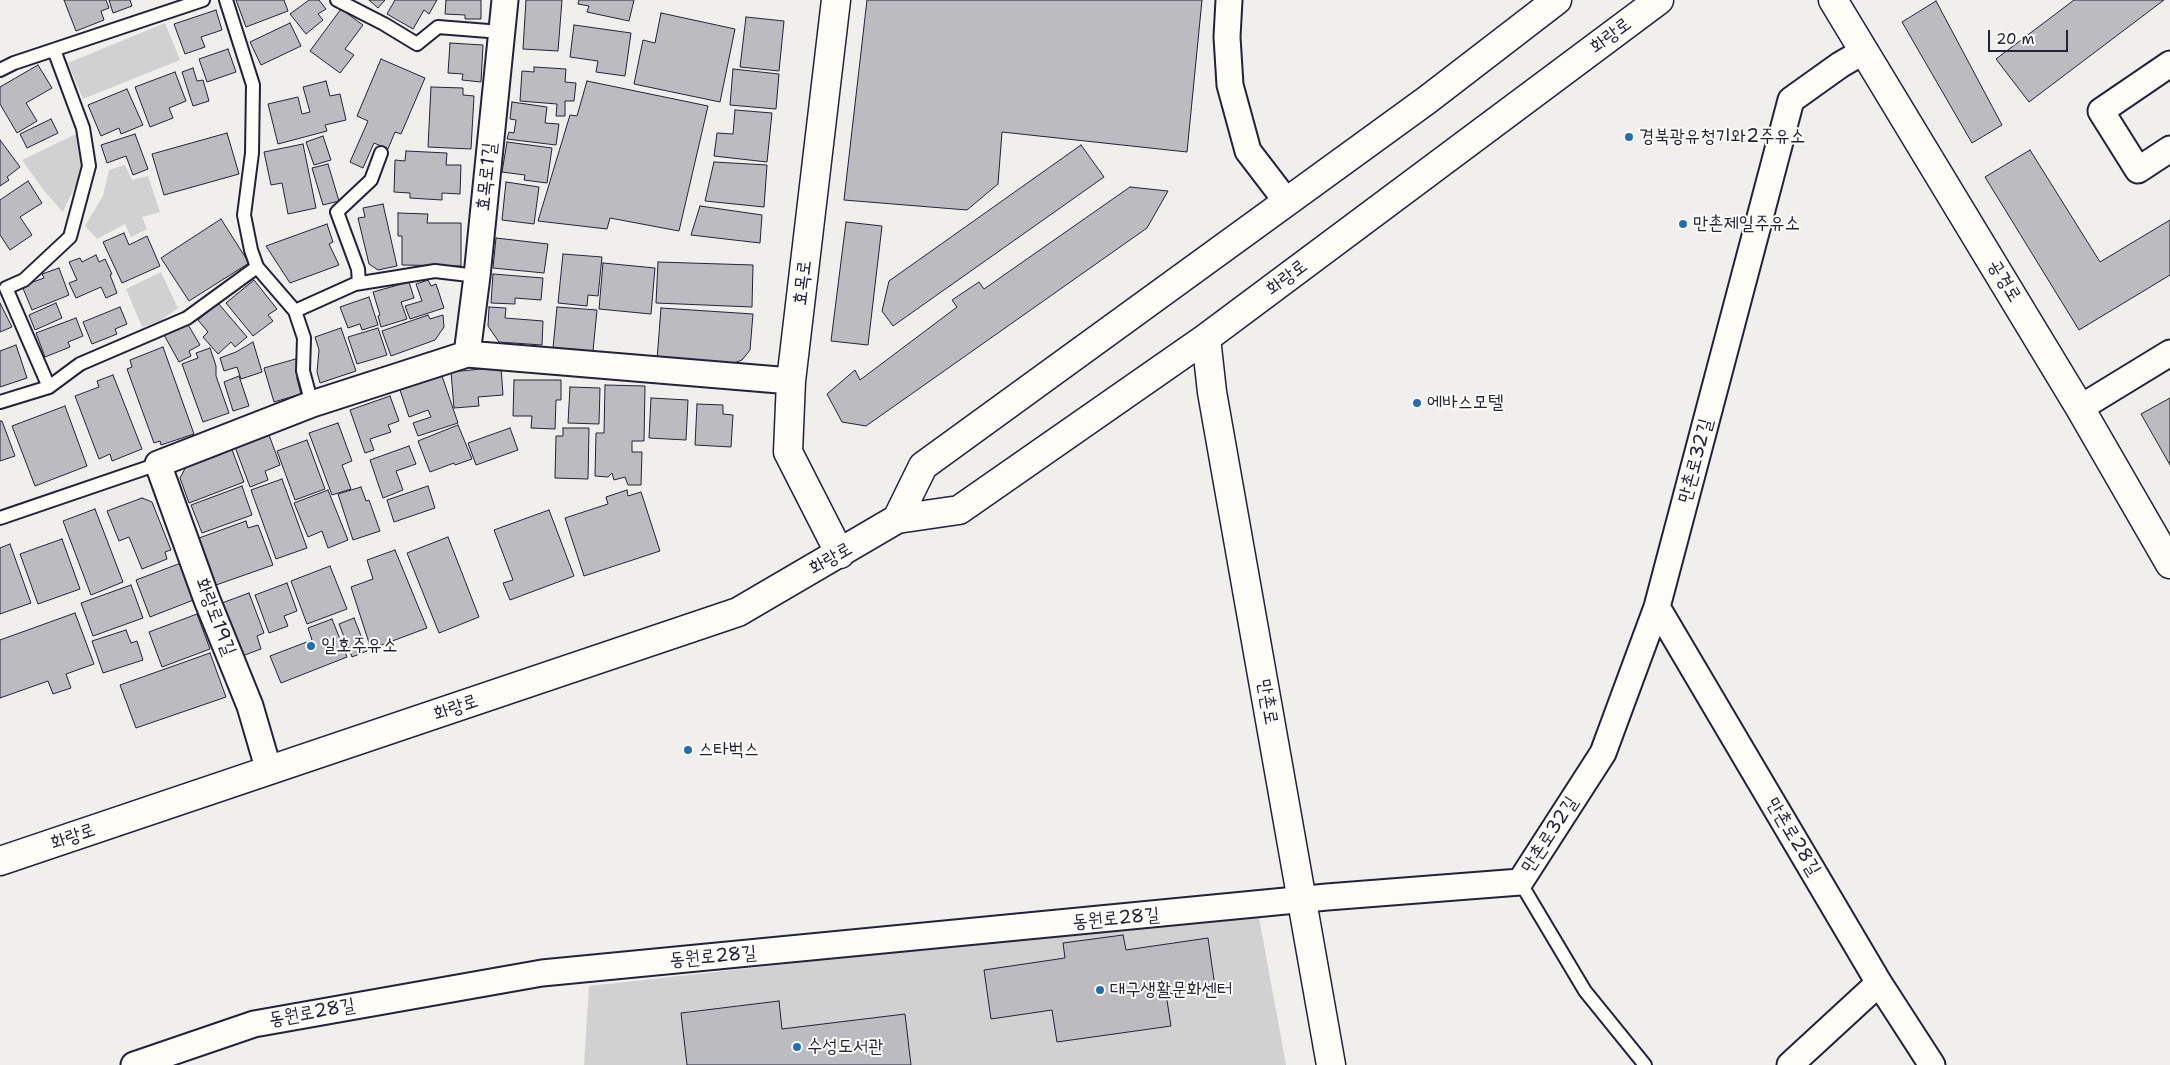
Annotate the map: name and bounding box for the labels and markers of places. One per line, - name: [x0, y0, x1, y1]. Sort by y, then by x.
- place label: 경북광유청기와2주유소: [1639, 126, 1805, 148]
- marker: 경북광유청기와2주유소: [1623, 131, 1635, 143]
- place label: 만촌제일주유소: [1693, 213, 1800, 235]
- marker: 만촌제일주유소: [1677, 218, 1689, 230]
- place label: 에바스모텔: [1427, 392, 1503, 414]
- marker: 에바스모텔: [1411, 397, 1423, 409]
- place label: 일호주유소: [321, 635, 397, 657]
- marker: 일호주유소: [305, 640, 317, 652]
- place label: 스타벅스: [698, 739, 759, 761]
- marker: 스타벅스: [682, 744, 694, 756]
- place label: 대구생활문화센터: [1110, 979, 1232, 1001]
- marker: 대구생활문화센터: [1094, 984, 1106, 996]
- place label: 수성도서관: [807, 1036, 883, 1058]
- marker: 수성도서관: [791, 1041, 803, 1053]

